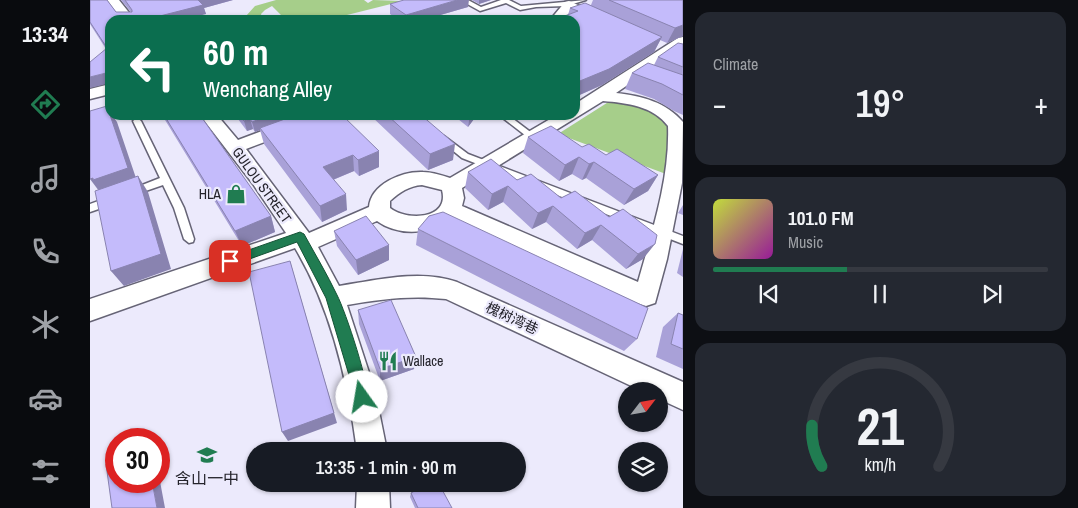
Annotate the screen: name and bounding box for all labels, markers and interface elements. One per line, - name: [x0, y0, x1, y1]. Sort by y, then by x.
- text: 13:34: [22, 19, 68, 49]
- text: 60 m: [203, 29, 268, 76]
- icon: left: [120, 35, 185, 100]
- text: Climate: [713, 53, 758, 75]
- text: Wenchang Alley: [203, 74, 332, 104]
- text: 19°: [856, 78, 905, 129]
- text: −: [713, 85, 726, 123]
- text: +: [1035, 85, 1048, 123]
- icon: directions: [28, 87, 63, 122]
- street label: GULOU STREET: [228, 144, 296, 226]
- icon: music: [28, 161, 63, 196]
- shop icon: HLA: [225, 183, 247, 205]
- place label: HLA: [199, 185, 221, 203]
- text: 101.0 FM: [788, 205, 854, 231]
- text: Music: [788, 231, 823, 253]
- icon: phone: [28, 234, 63, 269]
- pin: [209, 240, 251, 282]
- icon: arrive: [216, 247, 244, 275]
- icon: previous: [755, 280, 783, 308]
- icon: pause: [866, 280, 894, 308]
- icon: next: [978, 280, 1006, 308]
- street label: 槐树湾巷: [483, 298, 541, 338]
- icon: climate: [28, 307, 63, 342]
- restaurant icon: Wallace: [377, 350, 399, 372]
- place label: Wallace: [403, 352, 443, 370]
- position arrow: [335, 370, 387, 422]
- icon: car: [28, 381, 63, 416]
- north arrow: [618, 382, 668, 432]
- map controls: [618, 382, 668, 492]
- text: 21: [857, 391, 904, 461]
- speed limit sign: 30: [105, 428, 170, 493]
- button: layers: [618, 442, 668, 492]
- school or university icon: 含山一中: [196, 444, 218, 466]
- text: km/h: [865, 453, 896, 477]
- icon: filters: [28, 454, 63, 489]
- text: 13:35 · 1 min · 90 m: [316, 454, 456, 480]
- place label: 含山一中: [175, 467, 239, 489]

